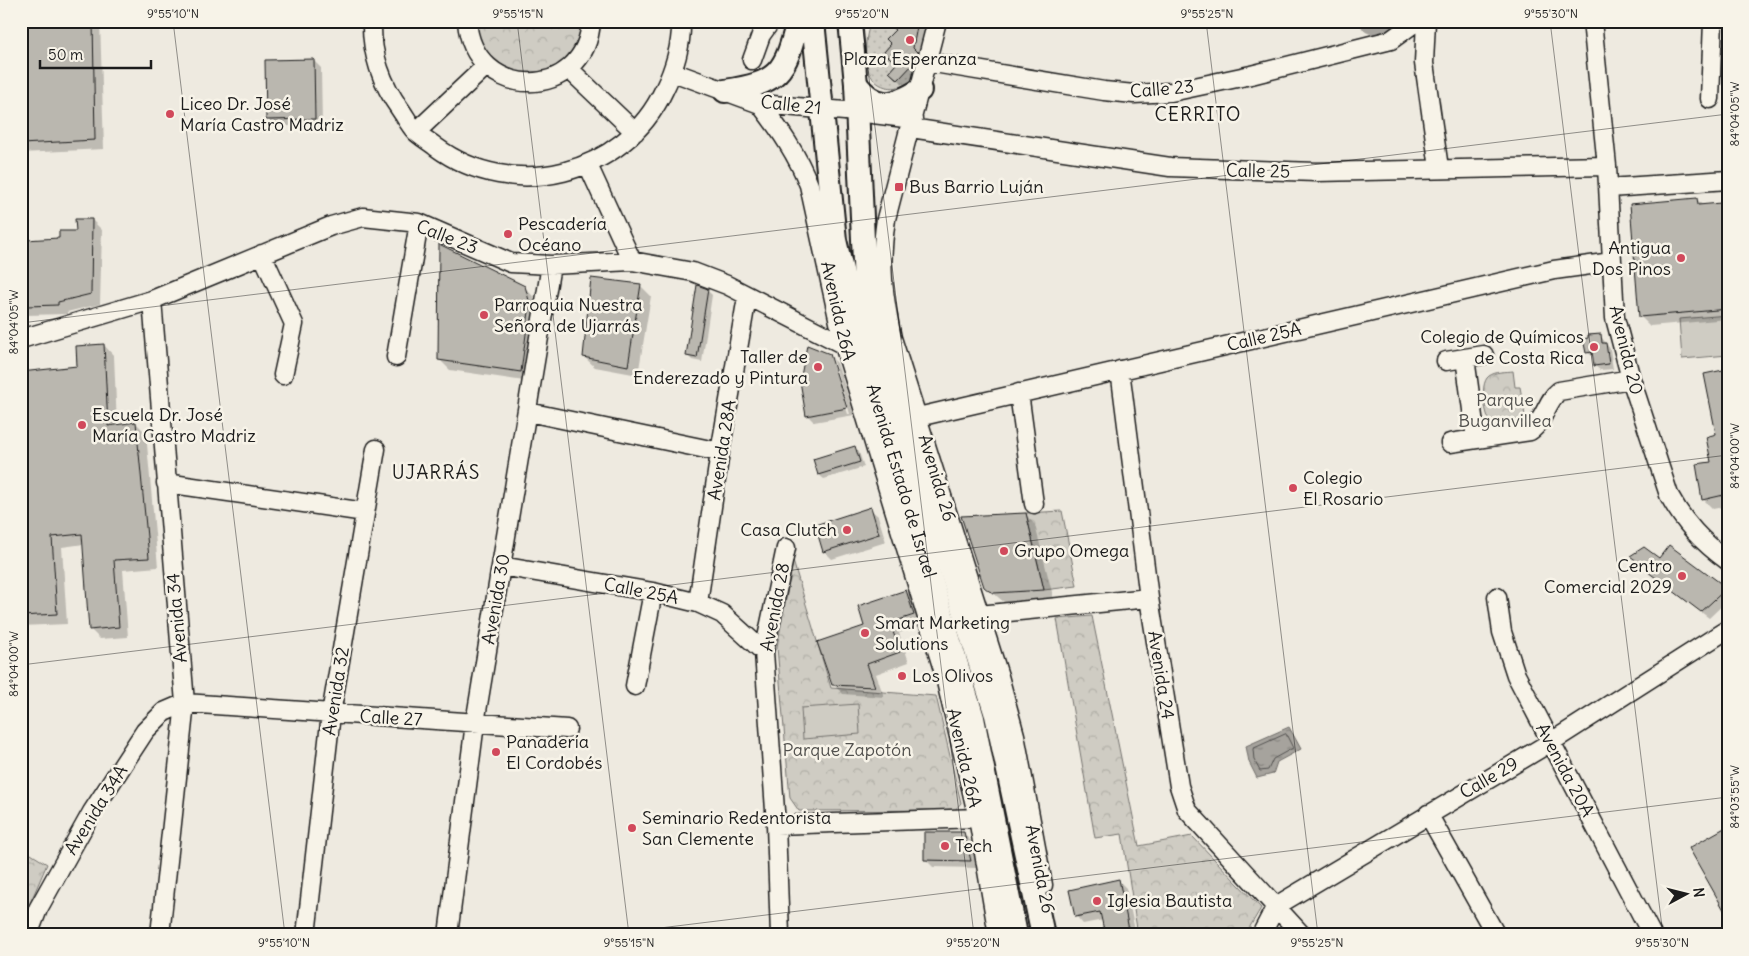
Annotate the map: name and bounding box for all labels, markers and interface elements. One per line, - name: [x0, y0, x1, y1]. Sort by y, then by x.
- text: 9°55'10"N: [147, 6, 199, 21]
- text: 9°55'15"N: [492, 6, 544, 21]
- text: 9°55'20"N: [835, 6, 889, 21]
- text: 9°55'25"N: [1181, 6, 1233, 21]
- text: 9°55'30"N: [1524, 6, 1578, 21]
- marker: Plaza Esperanza: [904, 34, 916, 46]
- scale bar: [40, 38, 151, 70]
- text: 50 m: [48, 45, 83, 64]
- place label: Plaza Esperanza: [843, 47, 977, 70]
- street label: Calle 23: [1129, 74, 1195, 103]
- text: 84°04'05"W: [1727, 82, 1742, 146]
- street label: Calle 21: [759, 90, 823, 119]
- place label: Liceo Dr. José María Castro Madriz: [180, 92, 344, 136]
- district label: CERRITO: [1154, 102, 1242, 126]
- marker: Liceo Dr. José María Castro Madriz: [164, 108, 176, 120]
- street label: Calle 25: [1226, 158, 1290, 183]
- place label: Bus Barrio Luján: [909, 175, 1044, 198]
- marker: Bus Barrio Luján: [893, 181, 905, 193]
- place label: Pescadería Océano: [518, 212, 607, 256]
- street label: Calle 23: [413, 214, 481, 259]
- marker: Pescadería Océano: [502, 228, 514, 240]
- place label: Antigua Dos Pinos: [1592, 236, 1671, 280]
- marker: Antigua Dos Pinos: [1675, 252, 1687, 264]
- street label: Avenida 26A: [816, 259, 861, 363]
- text: 84°04'05"W: [6, 290, 21, 354]
- place label: Parroquia Nuestra Señora de Ujarrás: [494, 293, 642, 337]
- street label: Avenida 20: [1604, 303, 1649, 397]
- marker: Parroquia Nuestra Señora de Ujarrás: [478, 309, 490, 321]
- street label: Calle 25A: [1224, 317, 1303, 356]
- place label: Colegio de Químicos de Costa Rica: [1420, 325, 1584, 369]
- marker: Colegio de Químicos de Costa Rica: [1588, 341, 1600, 353]
- place label: Taller de Enderezado y Pintura: [633, 345, 808, 389]
- marker: Taller de Enderezado y Pintura: [812, 361, 824, 373]
- street label: Avenida Estado de Israel: [861, 381, 942, 580]
- park label: Parque Buganvillea: [1458, 388, 1552, 432]
- street label: Avenida 28A: [702, 398, 741, 502]
- place label: Escuela Dr. José María Castro Madriz: [92, 403, 256, 447]
- marker: Escuela Dr. José María Castro Madriz: [76, 419, 88, 431]
- text: 84°04'00"W: [1727, 423, 1742, 489]
- street label: Avenida 26: [913, 432, 962, 524]
- district label: UJARRÁS: [392, 460, 480, 484]
- place label: Colegio El Rosario: [1303, 466, 1383, 510]
- marker: Colegio El Rosario: [1287, 482, 1299, 494]
- place label: Casa Clutch: [740, 518, 837, 541]
- marker: Casa Clutch: [841, 524, 853, 536]
- place label: Grupo Omega: [1014, 539, 1129, 562]
- marker: Grupo Omega: [998, 545, 1010, 557]
- street label: Avenida 30: [476, 552, 515, 646]
- place label: Centro Comercial 2029: [1544, 554, 1672, 598]
- street label: Avenida 28: [755, 561, 794, 653]
- marker: Centro Comercial 2029: [1676, 570, 1688, 582]
- street label: Avenida 34: [161, 572, 192, 664]
- street label: Calle 25A: [602, 572, 680, 609]
- place label: Smart Marketing Solutions: [875, 611, 1010, 655]
- marker: Smart Marketing Solutions: [859, 627, 871, 639]
- street label: Avenida 24: [1143, 629, 1180, 721]
- text: 84°04'00"W: [6, 631, 21, 697]
- street label: Avenida 32: [317, 645, 354, 737]
- place label: Los Olivos: [912, 664, 993, 687]
- marker: Los Olivos: [896, 670, 908, 682]
- street label: Calle 27: [359, 704, 423, 731]
- street label: Avenida 26A: [942, 706, 987, 810]
- street label: Avenida 20A: [1531, 719, 1600, 821]
- place label: Panadería El Cordobés: [506, 730, 602, 774]
- park label: Parque Zapotón: [782, 738, 912, 761]
- marker: Panadería El Cordobés: [490, 746, 502, 758]
- street label: Calle 29: [1455, 752, 1522, 804]
- street label: Avenida 34A: [59, 761, 132, 859]
- text: 84°03'55"W: [1727, 765, 1742, 829]
- place label: Seminario Redentorista San Clemente: [642, 806, 831, 850]
- marker: Seminario Redentorista San Clemente: [626, 822, 638, 834]
- street label: Avenida 26: [1021, 823, 1060, 915]
- place label: Tech: [955, 834, 992, 857]
- marker: Tech: [939, 840, 951, 852]
- north arrow: [1662, 868, 1712, 918]
- text: N: [1689, 887, 1708, 898]
- place label: Iglesia Bautista: [1107, 889, 1232, 912]
- marker: Iglesia Bautista: [1091, 895, 1103, 907]
- text: 9°55'10"N: [258, 935, 310, 950]
- text: 9°55'15"N: [603, 935, 655, 950]
- text: 9°55'20"N: [946, 935, 1000, 950]
- text: 9°55'25"N: [1291, 935, 1343, 950]
- text: 9°55'30"N: [1635, 935, 1689, 950]

